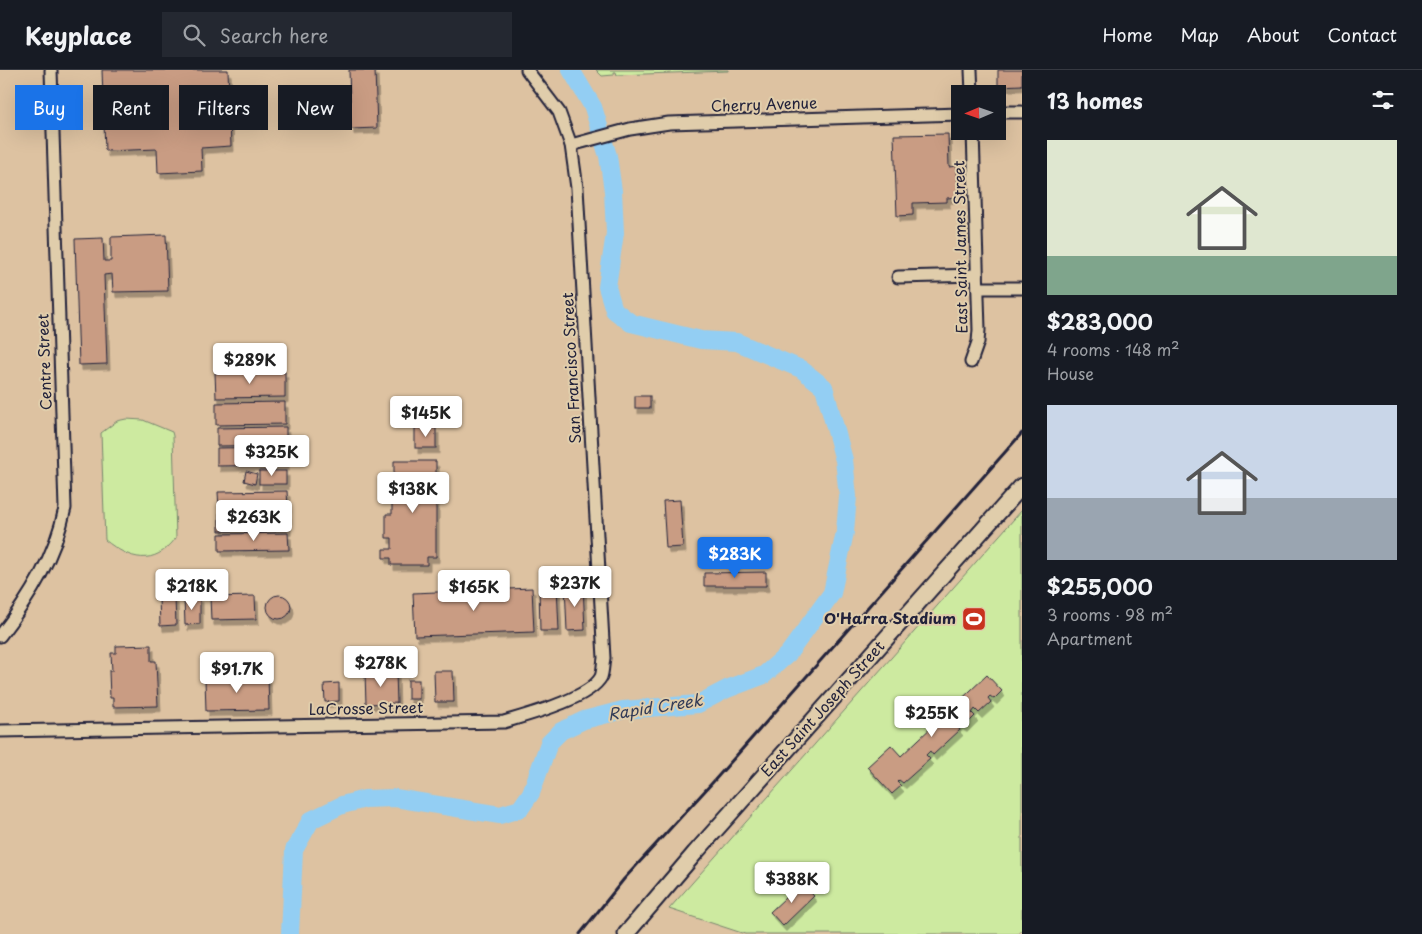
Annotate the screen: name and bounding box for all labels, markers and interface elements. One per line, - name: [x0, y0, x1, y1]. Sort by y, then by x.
- search box: [162, 12, 512, 57]
- text: Keyplace: [25, 17, 132, 53]
- icon: search: [180, 21, 208, 49]
- text: Search here: [220, 21, 328, 49]
- text: Home: [1102, 21, 1152, 48]
- text: Map: [1180, 21, 1219, 48]
- text: About: [1247, 21, 1299, 48]
- text: Contact: [1327, 21, 1397, 48]
- text: 13 homes: [1047, 84, 1143, 116]
- chip: Buy: [15, 85, 83, 130]
- chip: Rent: [93, 85, 169, 130]
- chip: Filters: [179, 85, 268, 130]
- chip: New: [278, 85, 352, 130]
- north arrow: [951, 85, 1006, 140]
- map controls: [951, 85, 1006, 140]
- icon: filters: [1369, 86, 1397, 114]
- street label: Cherry Avenue: [710, 90, 817, 117]
- street label: East Saint James Street: [946, 160, 973, 334]
- icon: home: [1177, 173, 1267, 263]
- street label: San Francisco Street: [555, 292, 586, 444]
- text: $283,000: [1047, 305, 1153, 337]
- street label: Centre Street: [30, 313, 57, 411]
- text: 4 rooms · 148 m²: [1047, 337, 1180, 361]
- pin: $289K: [215, 342, 285, 385]
- text: $289K: [224, 347, 276, 371]
- text: House: [1047, 361, 1094, 385]
- pin: $145K: [391, 396, 461, 438]
- text: $145K: [401, 400, 451, 424]
- pin: $325K: [237, 434, 307, 477]
- icon: home: [1177, 438, 1267, 528]
- text: $325K: [245, 439, 299, 463]
- pin: $138K: [378, 472, 448, 514]
- text: $138K: [388, 476, 438, 500]
- pin: $263K: [219, 500, 289, 542]
- text: $263K: [227, 504, 281, 528]
- pin: $283K: [700, 536, 770, 579]
- text: $283K: [708, 541, 762, 565]
- pin: $237K: [540, 566, 610, 608]
- pin: $218K: [157, 568, 227, 611]
- pin: $165K: [439, 570, 509, 612]
- text: $237K: [549, 570, 601, 594]
- text: $255,000: [1047, 570, 1153, 602]
- text: $218K: [166, 573, 218, 597]
- text: $165K: [449, 574, 499, 598]
- text: 3 rooms · 98 m²: [1047, 602, 1173, 626]
- place label: O'Harra Stadium: [824, 606, 956, 629]
- sports icon: O'Harra Stadium: [961, 606, 987, 632]
- text: Apartment: [1047, 626, 1132, 650]
- street label: East Saint Joseph Street: [755, 635, 889, 781]
- pin: $278K: [346, 646, 416, 688]
- text: $278K: [355, 650, 407, 674]
- pin: $91.7K: [196, 652, 278, 694]
- text: $91.7K: [211, 656, 263, 680]
- water label: Rapid Creek: [606, 686, 705, 725]
- street label: LaCrosse Street: [308, 695, 424, 720]
- pin: $255K: [897, 696, 967, 738]
- text: $255K: [905, 700, 959, 724]
- pin: $388K: [757, 862, 827, 904]
- text: $388K: [766, 866, 818, 890]

